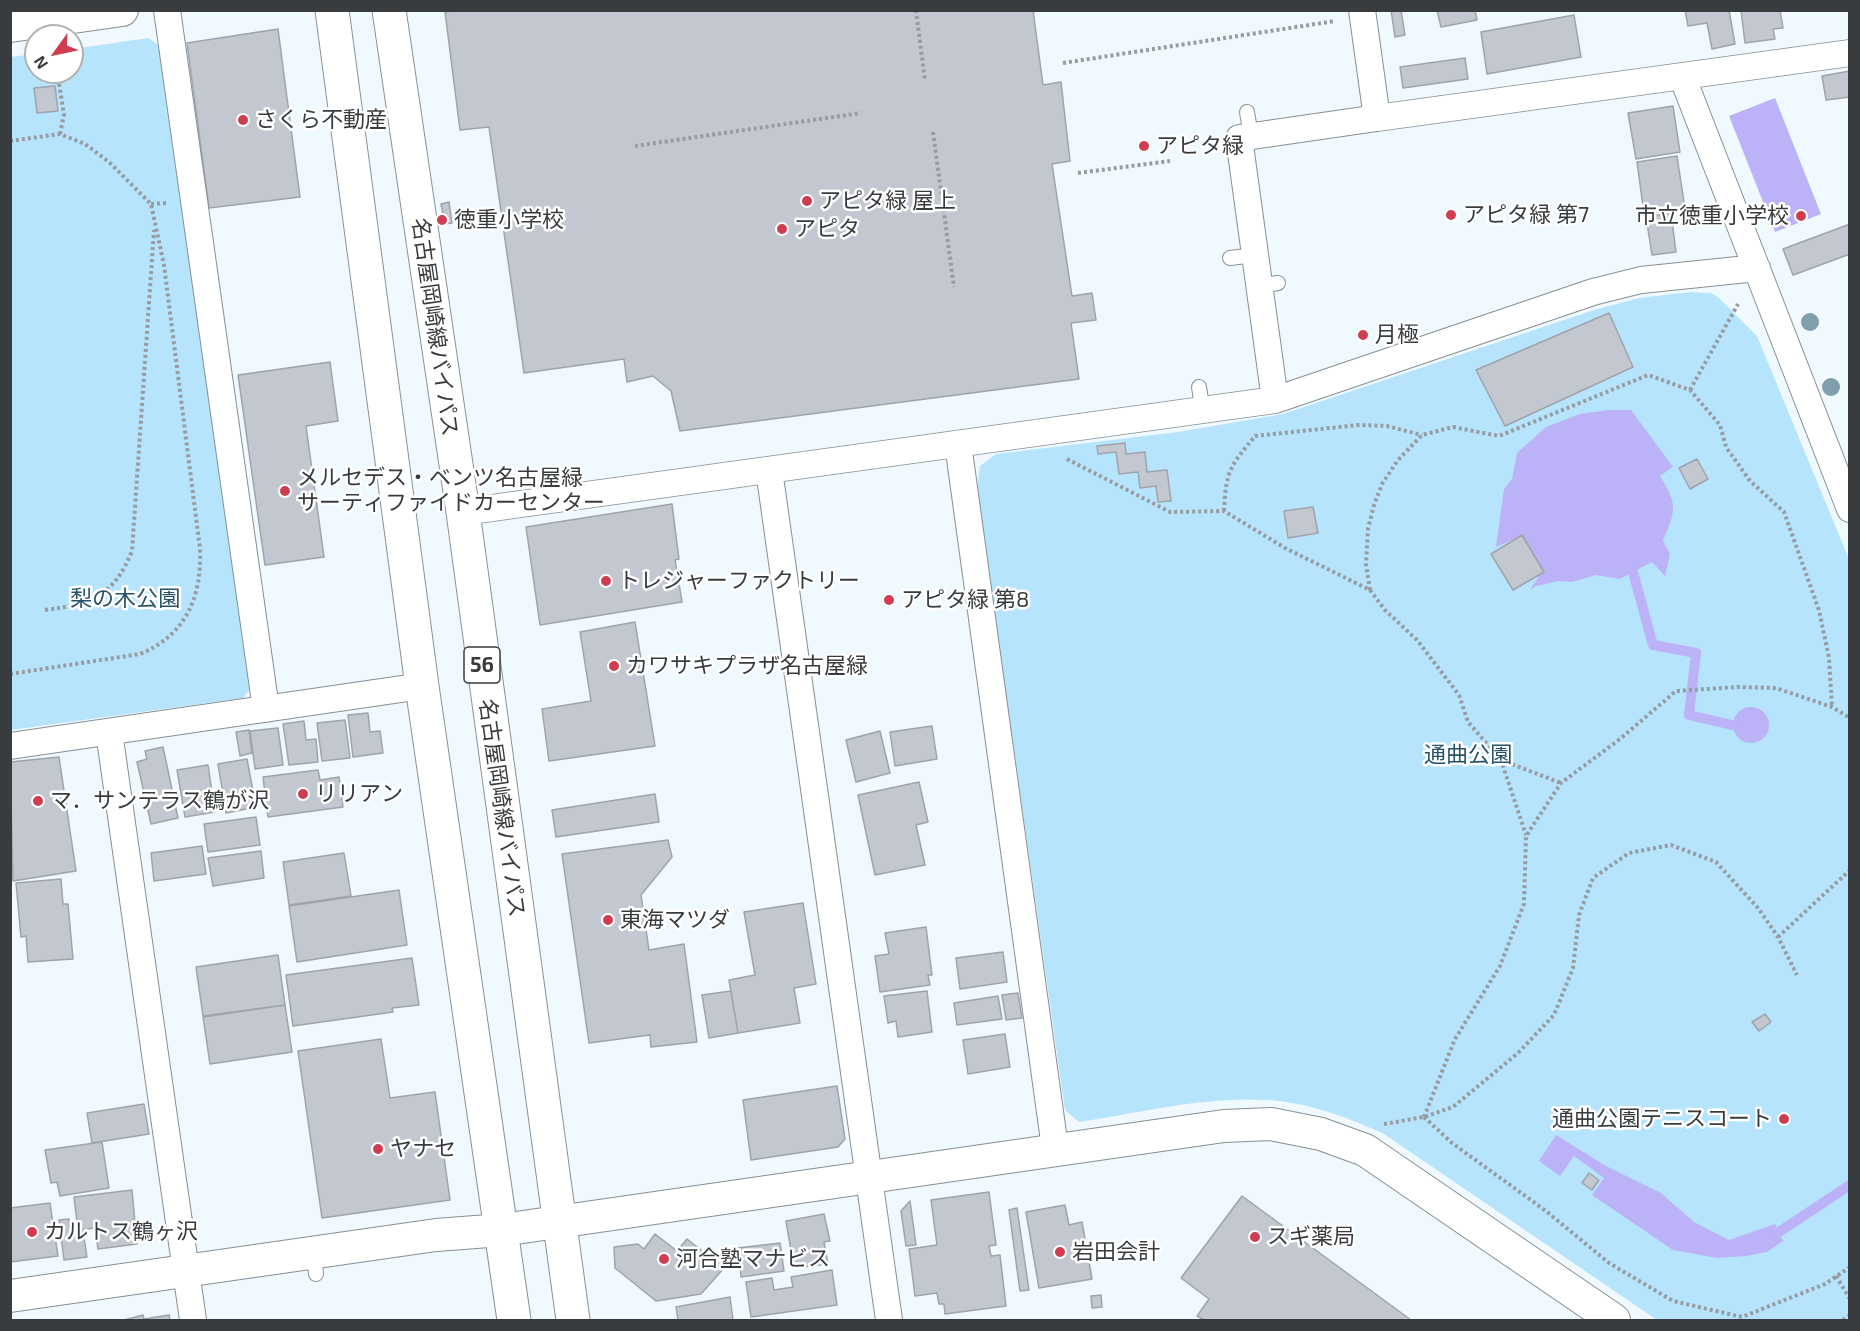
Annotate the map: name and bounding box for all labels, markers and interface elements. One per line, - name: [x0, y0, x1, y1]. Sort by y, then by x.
- north arrow: [24, 24, 84, 84]
- text: N: [29, 53, 51, 73]
- place label: さくら不動産: [255, 107, 387, 133]
- marker: さくら不動産: [236, 113, 250, 127]
- place label: アピタ緑: [1156, 133, 1244, 159]
- marker: アピタ緑: [1137, 139, 1151, 153]
- place label: アピタ緑 屋上: [819, 188, 956, 214]
- marker: アピタ緑 屋上: [800, 194, 814, 208]
- place label: アピタ緑 第7: [1463, 202, 1589, 228]
- place label: 市立徳重小学校: [1635, 203, 1789, 229]
- place label: 徳重小学校: [454, 207, 564, 233]
- marker: アピタ緑 第7: [1444, 208, 1458, 222]
- marker: 市立徳重小学校: [1794, 209, 1808, 223]
- marker: 徳重小学校: [435, 213, 449, 227]
- street label: 名古屋岡崎線バイパス: [407, 216, 463, 438]
- place label: アピタ: [794, 216, 860, 242]
- marker: アピタ: [775, 222, 789, 236]
- place label: 月極: [1375, 322, 1419, 348]
- marker: 月極: [1356, 328, 1370, 342]
- place label: メルセデス・ベンツ名古屋緑 サーティファイドカーセンター: [297, 465, 605, 516]
- marker: メルセデス・ベンツ名古屋緑 サーティファイドカーセンター: [278, 484, 292, 498]
- place label: トレジャーファクトリー: [618, 568, 860, 594]
- marker: トレジャーファクトリー: [599, 574, 613, 588]
- park label: 梨の木公園: [70, 586, 180, 612]
- place label: アピタ緑 第8: [901, 587, 1029, 613]
- marker: アピタ緑 第8: [882, 593, 896, 607]
- road number: 56: [464, 647, 500, 683]
- place label: カワサキプラザ名古屋緑: [626, 653, 868, 679]
- marker: カワサキプラザ名古屋緑: [607, 659, 621, 673]
- street label: 名古屋岡崎線バイパス: [474, 697, 530, 919]
- park label: 通曲公園: [1424, 742, 1512, 768]
- place label: リリアン: [315, 781, 403, 807]
- marker: リリアン: [296, 787, 310, 801]
- place label: マ．サンテラス鶴が沢: [50, 788, 269, 814]
- marker: マ．サンテラス鶴が沢: [31, 794, 45, 808]
- place label: 東海マツダ: [620, 907, 730, 933]
- marker: 東海マツダ: [601, 913, 615, 927]
- place label: 通曲公園テニスコート: [1552, 1106, 1772, 1132]
- marker: 通曲公園テニスコート: [1777, 1112, 1791, 1126]
- place label: ヤナセ: [390, 1136, 456, 1162]
- marker: ヤナセ: [371, 1142, 385, 1156]
- place label: カルトス鶴ヶ沢: [44, 1219, 198, 1245]
- place label: スギ薬局: [1267, 1224, 1355, 1250]
- marker: カルトス鶴ヶ沢: [25, 1225, 39, 1239]
- marker: スギ薬局: [1248, 1230, 1262, 1244]
- place label: 岩田会計: [1072, 1239, 1160, 1265]
- marker: 岩田会計: [1053, 1245, 1067, 1259]
- place label: 河合塾マナビス: [676, 1246, 830, 1272]
- marker: 河合塾マナビス: [657, 1252, 671, 1266]

